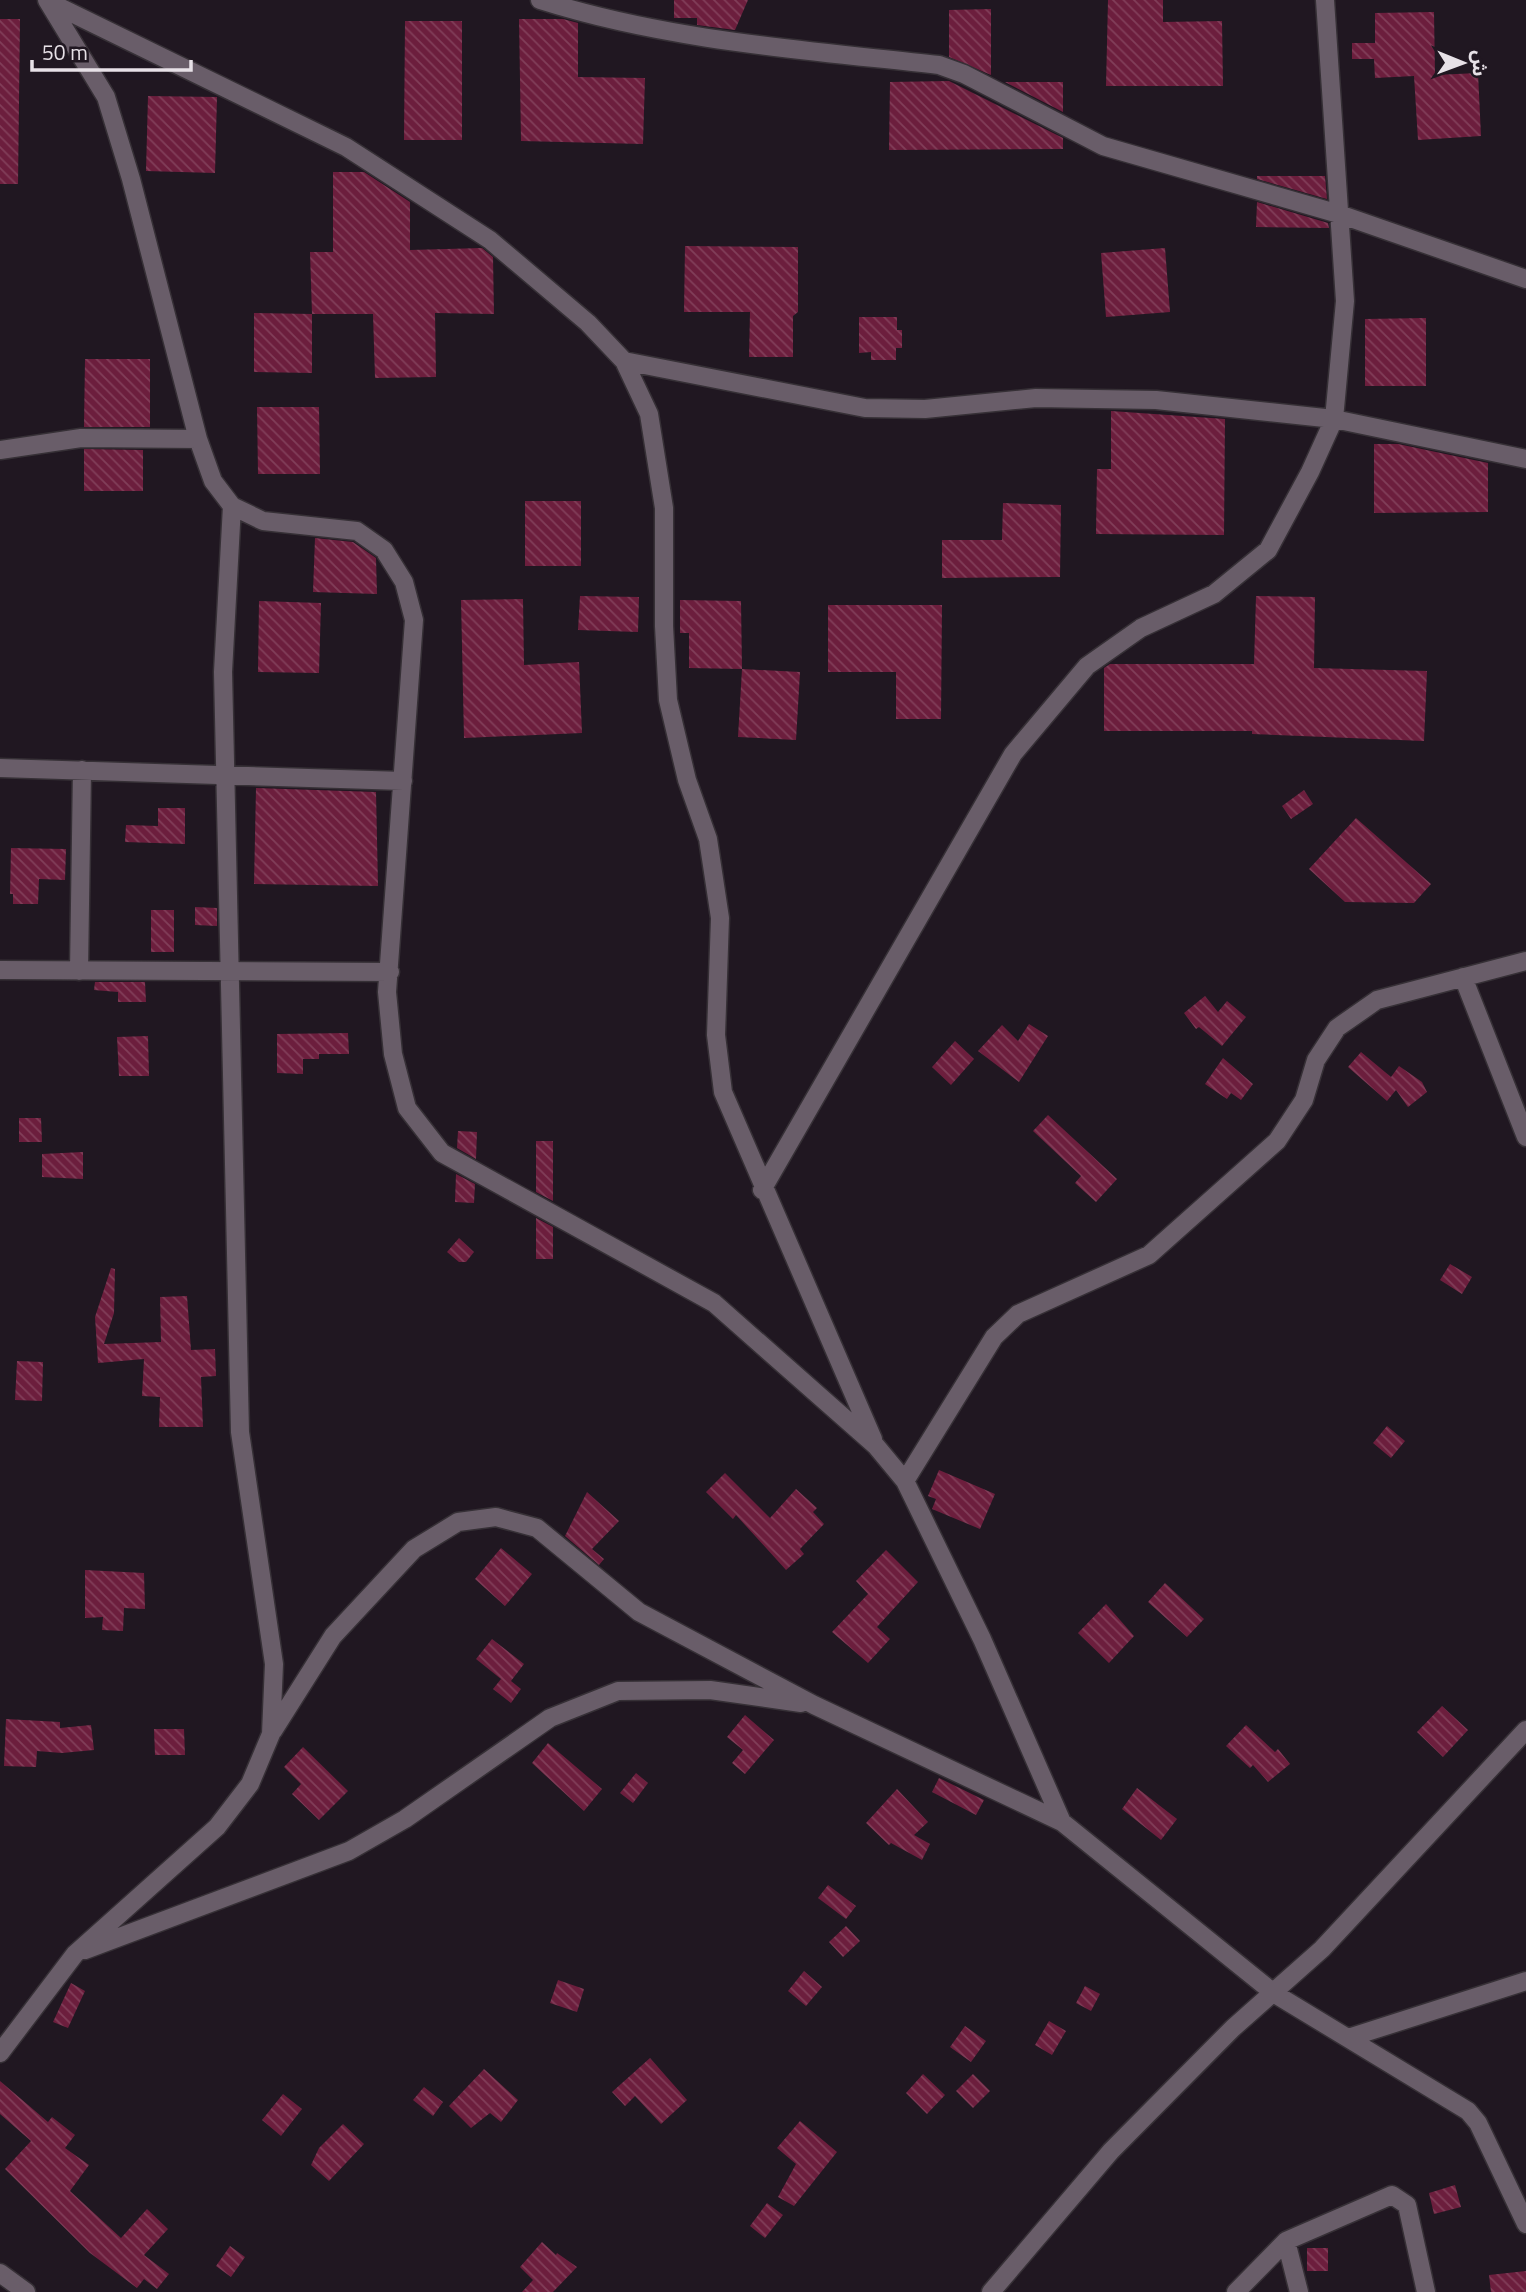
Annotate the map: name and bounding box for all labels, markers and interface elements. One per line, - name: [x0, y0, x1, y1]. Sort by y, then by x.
- scale bar: [32, 28, 191, 72]
- north arrow: [1428, 28, 1498, 98]
- text: 50 m: [42, 36, 88, 68]
- text: ش: [1466, 50, 1495, 77]

